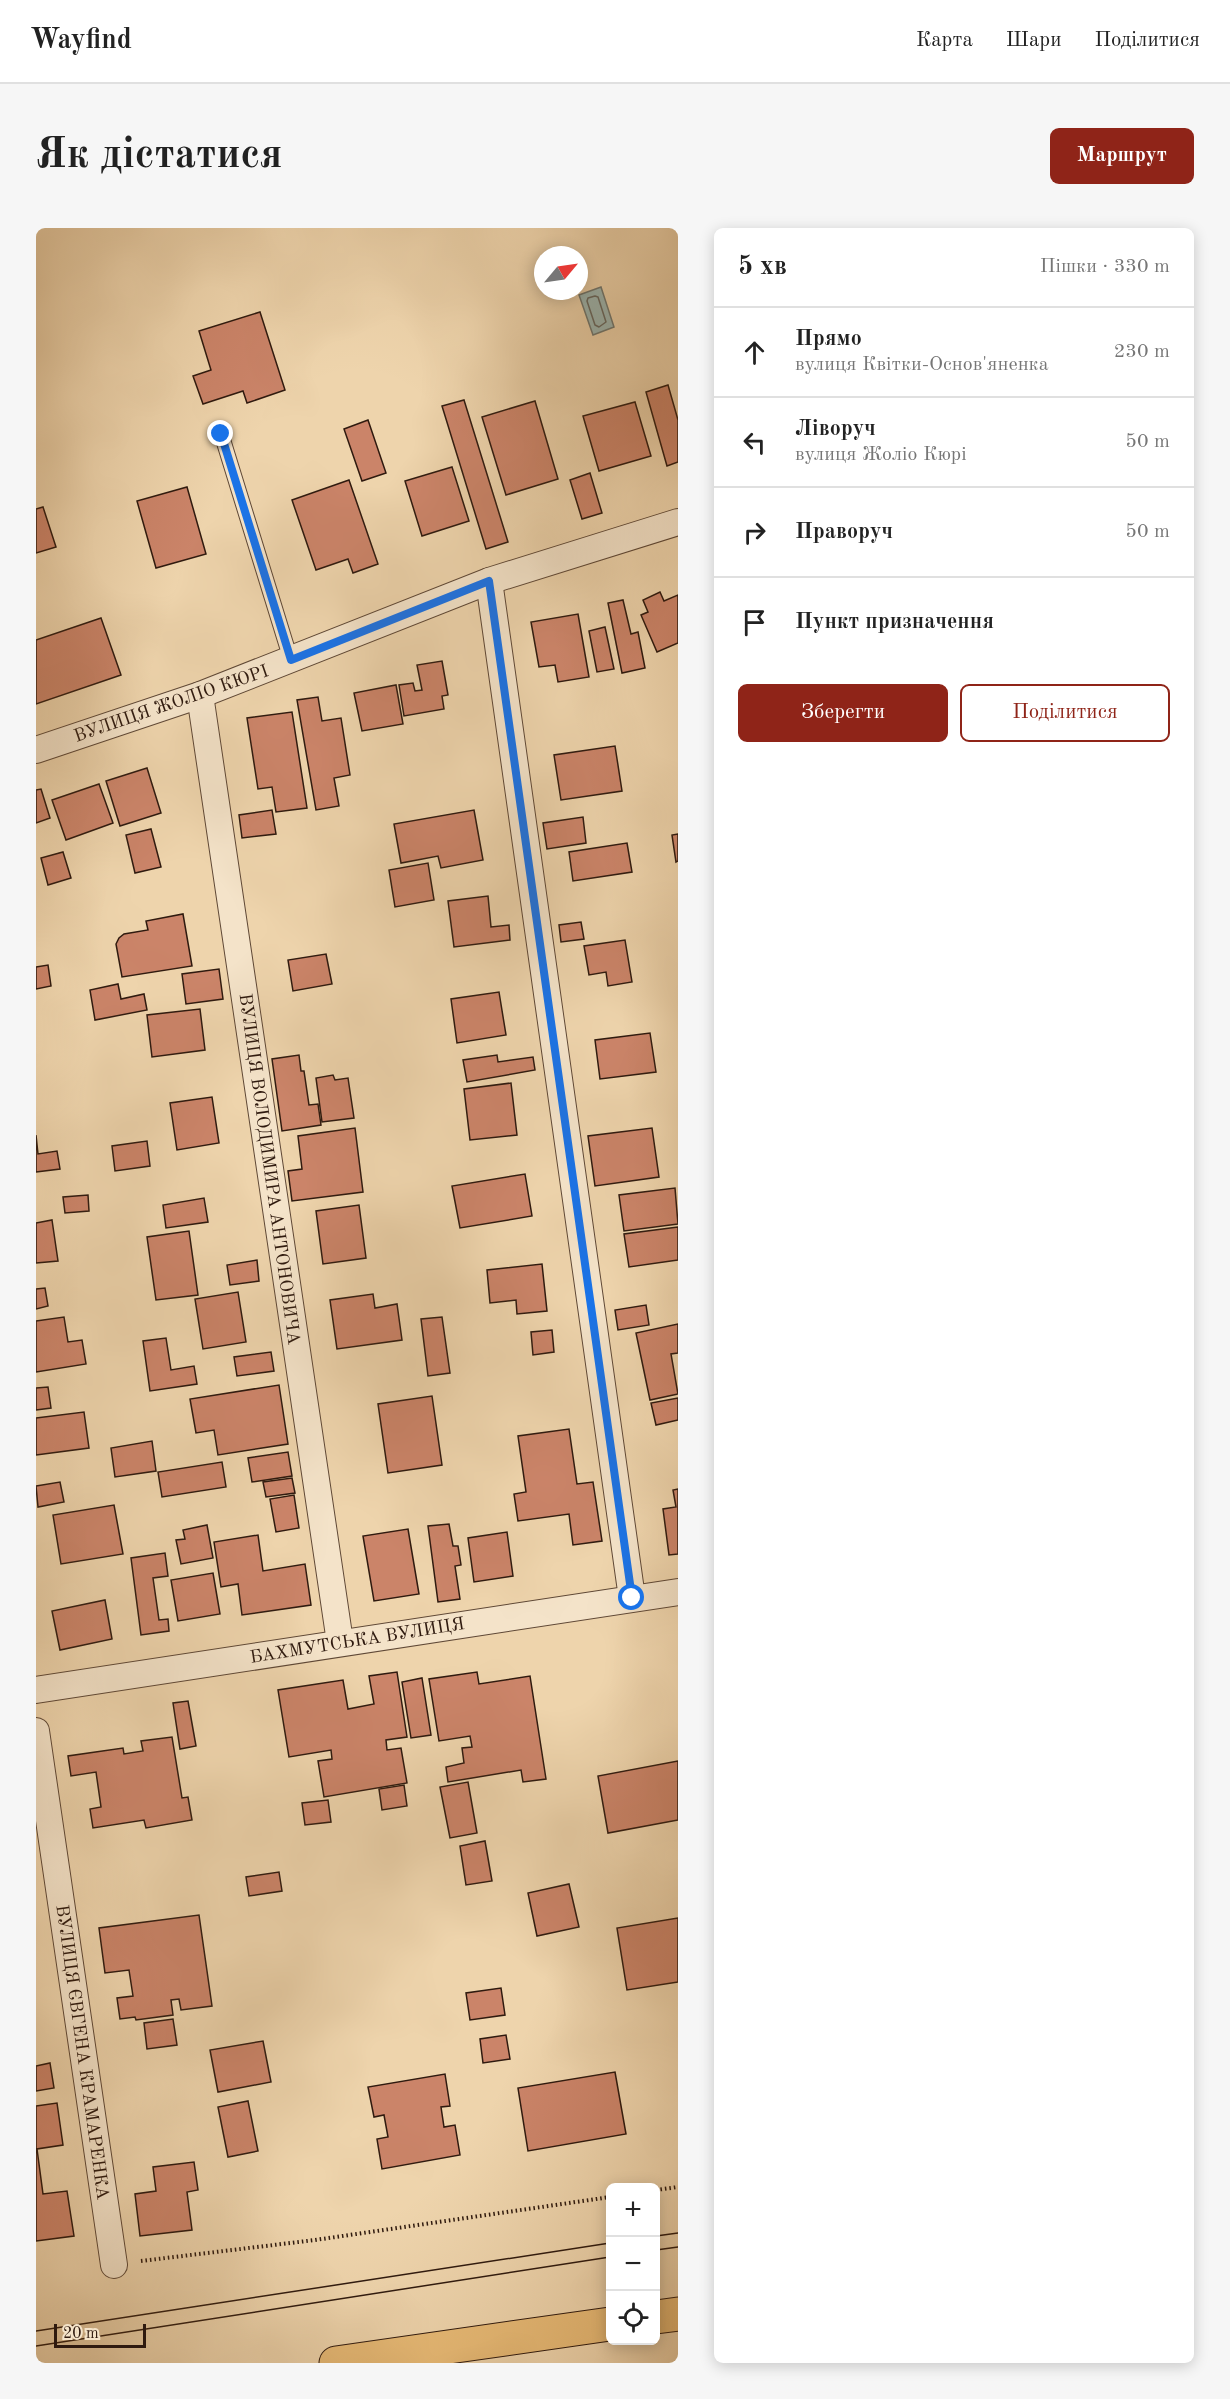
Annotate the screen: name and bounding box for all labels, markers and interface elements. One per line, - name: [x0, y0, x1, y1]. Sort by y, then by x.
- text: Wayfind: [30, 27, 132, 55]
- text: Карта: [916, 30, 973, 51]
- text: Шари: [1006, 30, 1061, 51]
- text: Поділитися: [1094, 30, 1200, 51]
- button: Маршрут: [1050, 128, 1194, 184]
- text: Як дістатися: [36, 135, 283, 177]
- north arrow: [534, 246, 588, 300]
- text: 5 хв: [738, 254, 787, 280]
- text: Пішки · 330 m: [1040, 257, 1170, 277]
- text: Прямо: [795, 328, 862, 350]
- icon: ahead: [738, 336, 771, 369]
- text: 230 m: [1114, 342, 1170, 362]
- text: вулиця Квітки-Основ'яненка: [795, 355, 1049, 375]
- text: Ліворуч: [795, 418, 876, 440]
- route end: [207, 420, 233, 446]
- icon: left: [738, 426, 771, 459]
- text: 50 m: [1125, 432, 1170, 452]
- text: вулиця Жоліо Кюрі: [795, 445, 967, 465]
- icon: right: [738, 516, 771, 549]
- text: Праворуч: [795, 521, 893, 543]
- text: 50 m: [1125, 522, 1170, 542]
- icon: arrive: [738, 606, 771, 639]
- text: Пункт призначення: [795, 611, 994, 633]
- street label: ВУЛИЦЯ ЖОЛІО КЮРІ: [72, 662, 271, 746]
- button: Зберегти: [738, 684, 948, 742]
- button: Поділитися: [960, 684, 1170, 742]
- street label: ВУЛИЦЯ ВОЛОДИМИРА АНТОНОВИЧА: [235, 992, 303, 1346]
- route start: [618, 1584, 644, 1610]
- street label: БАХМУТСЬКА ВУЛИЦЯ: [248, 1615, 466, 1667]
- street label: ВУЛИЦЯ ЄВГЕНА КРАМАРЕНКА: [52, 1903, 112, 2201]
- map controls: [606, 2183, 660, 2345]
- button: +: [606, 2183, 660, 2237]
- button: −: [606, 2237, 660, 2291]
- button: locate: [606, 2291, 660, 2345]
- scale bar: [54, 2321, 146, 2348]
- text: 20 m: [63, 2326, 99, 2342]

